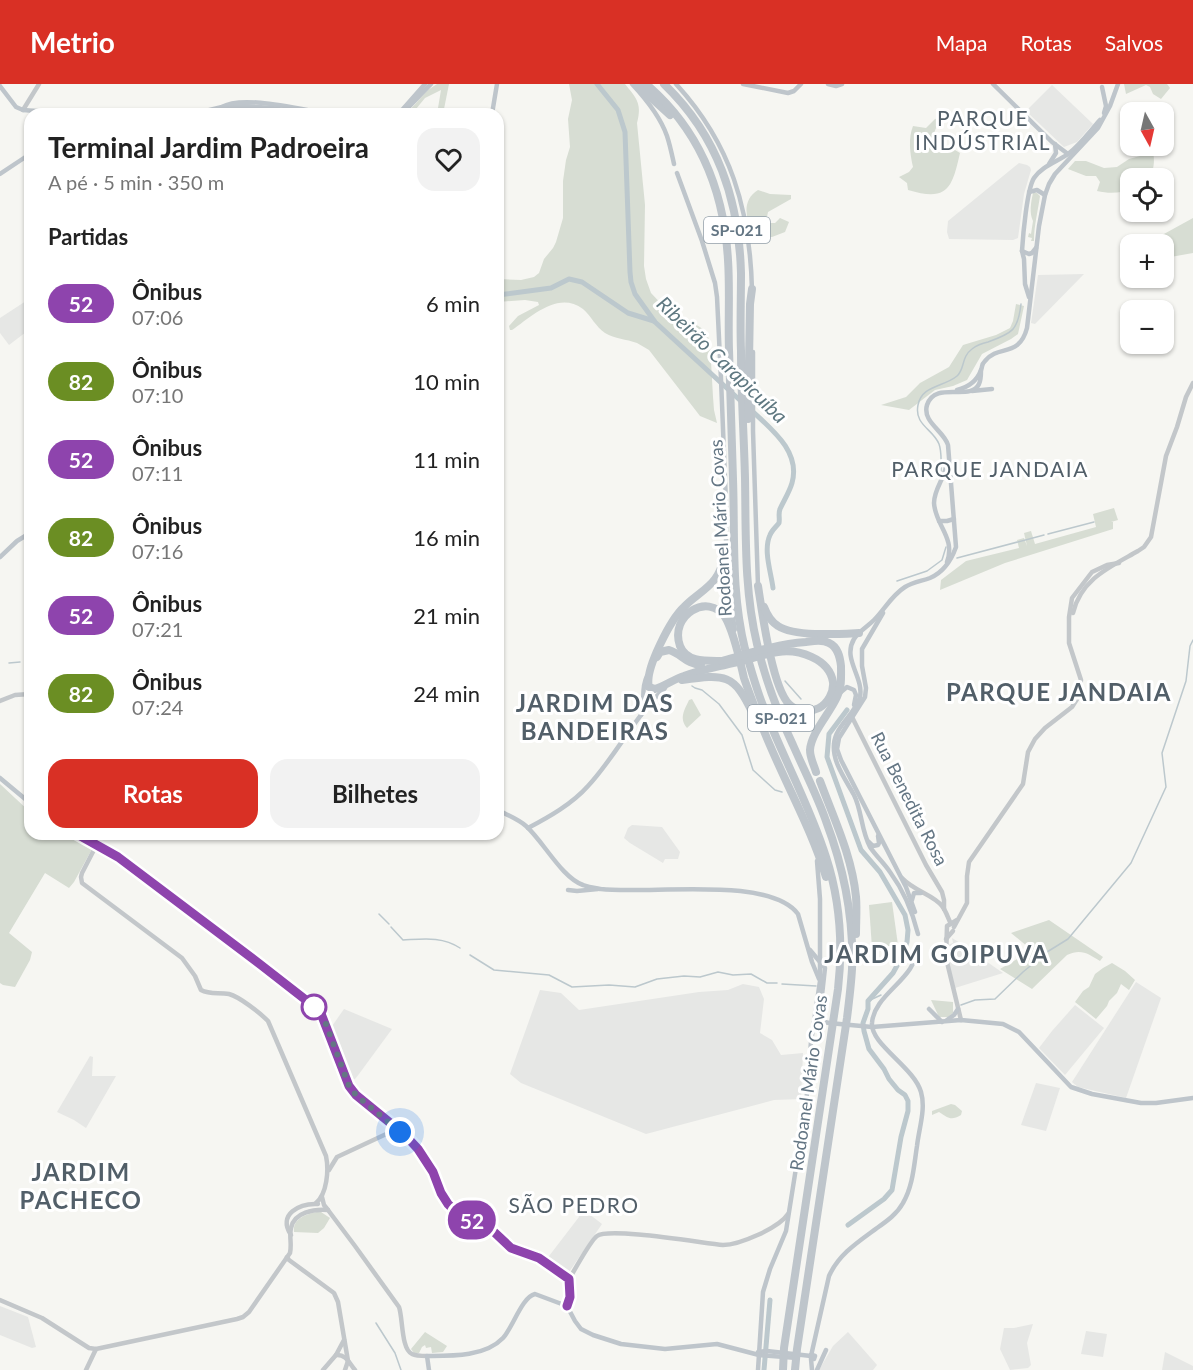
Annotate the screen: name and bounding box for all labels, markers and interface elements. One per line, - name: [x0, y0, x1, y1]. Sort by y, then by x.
- text: Metrio: [30, 25, 115, 59]
- text: Mapa: [936, 30, 988, 55]
- text: Rotas: [1021, 30, 1072, 55]
- text: Salvos: [1105, 30, 1163, 55]
- north arrow: [1120, 102, 1174, 156]
- map controls: [1120, 102, 1174, 354]
- district label: PARQUE INDÚSTRIAL: [915, 105, 1051, 154]
- button: heart: [417, 128, 480, 191]
- text: Terminal Jardim Padroeira: [48, 130, 369, 164]
- button: locate: [1120, 168, 1174, 222]
- text: A pé · 5 min · 350 m: [48, 170, 224, 194]
- road number: SP-021: [704, 217, 770, 243]
- text: Partidas: [48, 223, 128, 250]
- button: +: [1120, 234, 1174, 288]
- text: Ônibus: [132, 278, 202, 305]
- text: 6 min: [426, 290, 480, 317]
- text: 52: [69, 291, 93, 316]
- water label: Ribeirão Carapicuíba: [653, 291, 793, 428]
- button: −: [1120, 300, 1174, 354]
- text: 07:06: [132, 305, 183, 329]
- text: Ônibus: [132, 356, 202, 383]
- text: 10 min: [413, 368, 480, 395]
- text: 82: [69, 369, 93, 394]
- text: 07:10: [132, 383, 183, 407]
- text: Ônibus: [132, 434, 202, 461]
- street label: Rodoanel Mário Covas: [704, 439, 736, 617]
- text: 11 min: [413, 446, 480, 473]
- text: 52: [69, 447, 93, 472]
- district label: PARQUE JANDAIA: [891, 456, 1089, 481]
- text: 07:11: [132, 461, 183, 485]
- text: Ônibus: [132, 512, 202, 539]
- text: 16 min: [413, 524, 480, 551]
- text: 82: [69, 525, 93, 550]
- text: 07:16: [132, 539, 183, 563]
- text: Ônibus: [132, 590, 202, 617]
- text: 21 min: [413, 602, 480, 629]
- text: 52: [69, 603, 93, 628]
- text: 07:21: [132, 617, 183, 641]
- text: Ônibus: [132, 668, 202, 695]
- district label: PARQUE JANDAIA: [946, 677, 1172, 706]
- text: 24 min: [413, 680, 480, 707]
- text: 82: [69, 681, 93, 706]
- district label: JARDIM DAS BANDEIRAS: [516, 688, 674, 745]
- text: 07:24: [132, 695, 183, 719]
- road number: SP-021: [748, 705, 814, 731]
- street label: Rua Benedita Rosa: [867, 728, 953, 869]
- button: Rotas: [48, 759, 258, 828]
- button: Bilhetes: [270, 759, 480, 828]
- district label: JARDIM GOIPUVA: [824, 939, 1050, 968]
- street label: Rodoanel Mário Covas: [785, 993, 831, 1172]
- unlabelled marker: [301, 994, 327, 1020]
- your location: [385, 1117, 415, 1147]
- district label: JARDIM PACHECO: [20, 1157, 143, 1214]
- district label: SÃO PEDRO: [508, 1192, 640, 1217]
- line badge: 52: [445, 1200, 499, 1240]
- text: 52: [460, 1208, 484, 1233]

